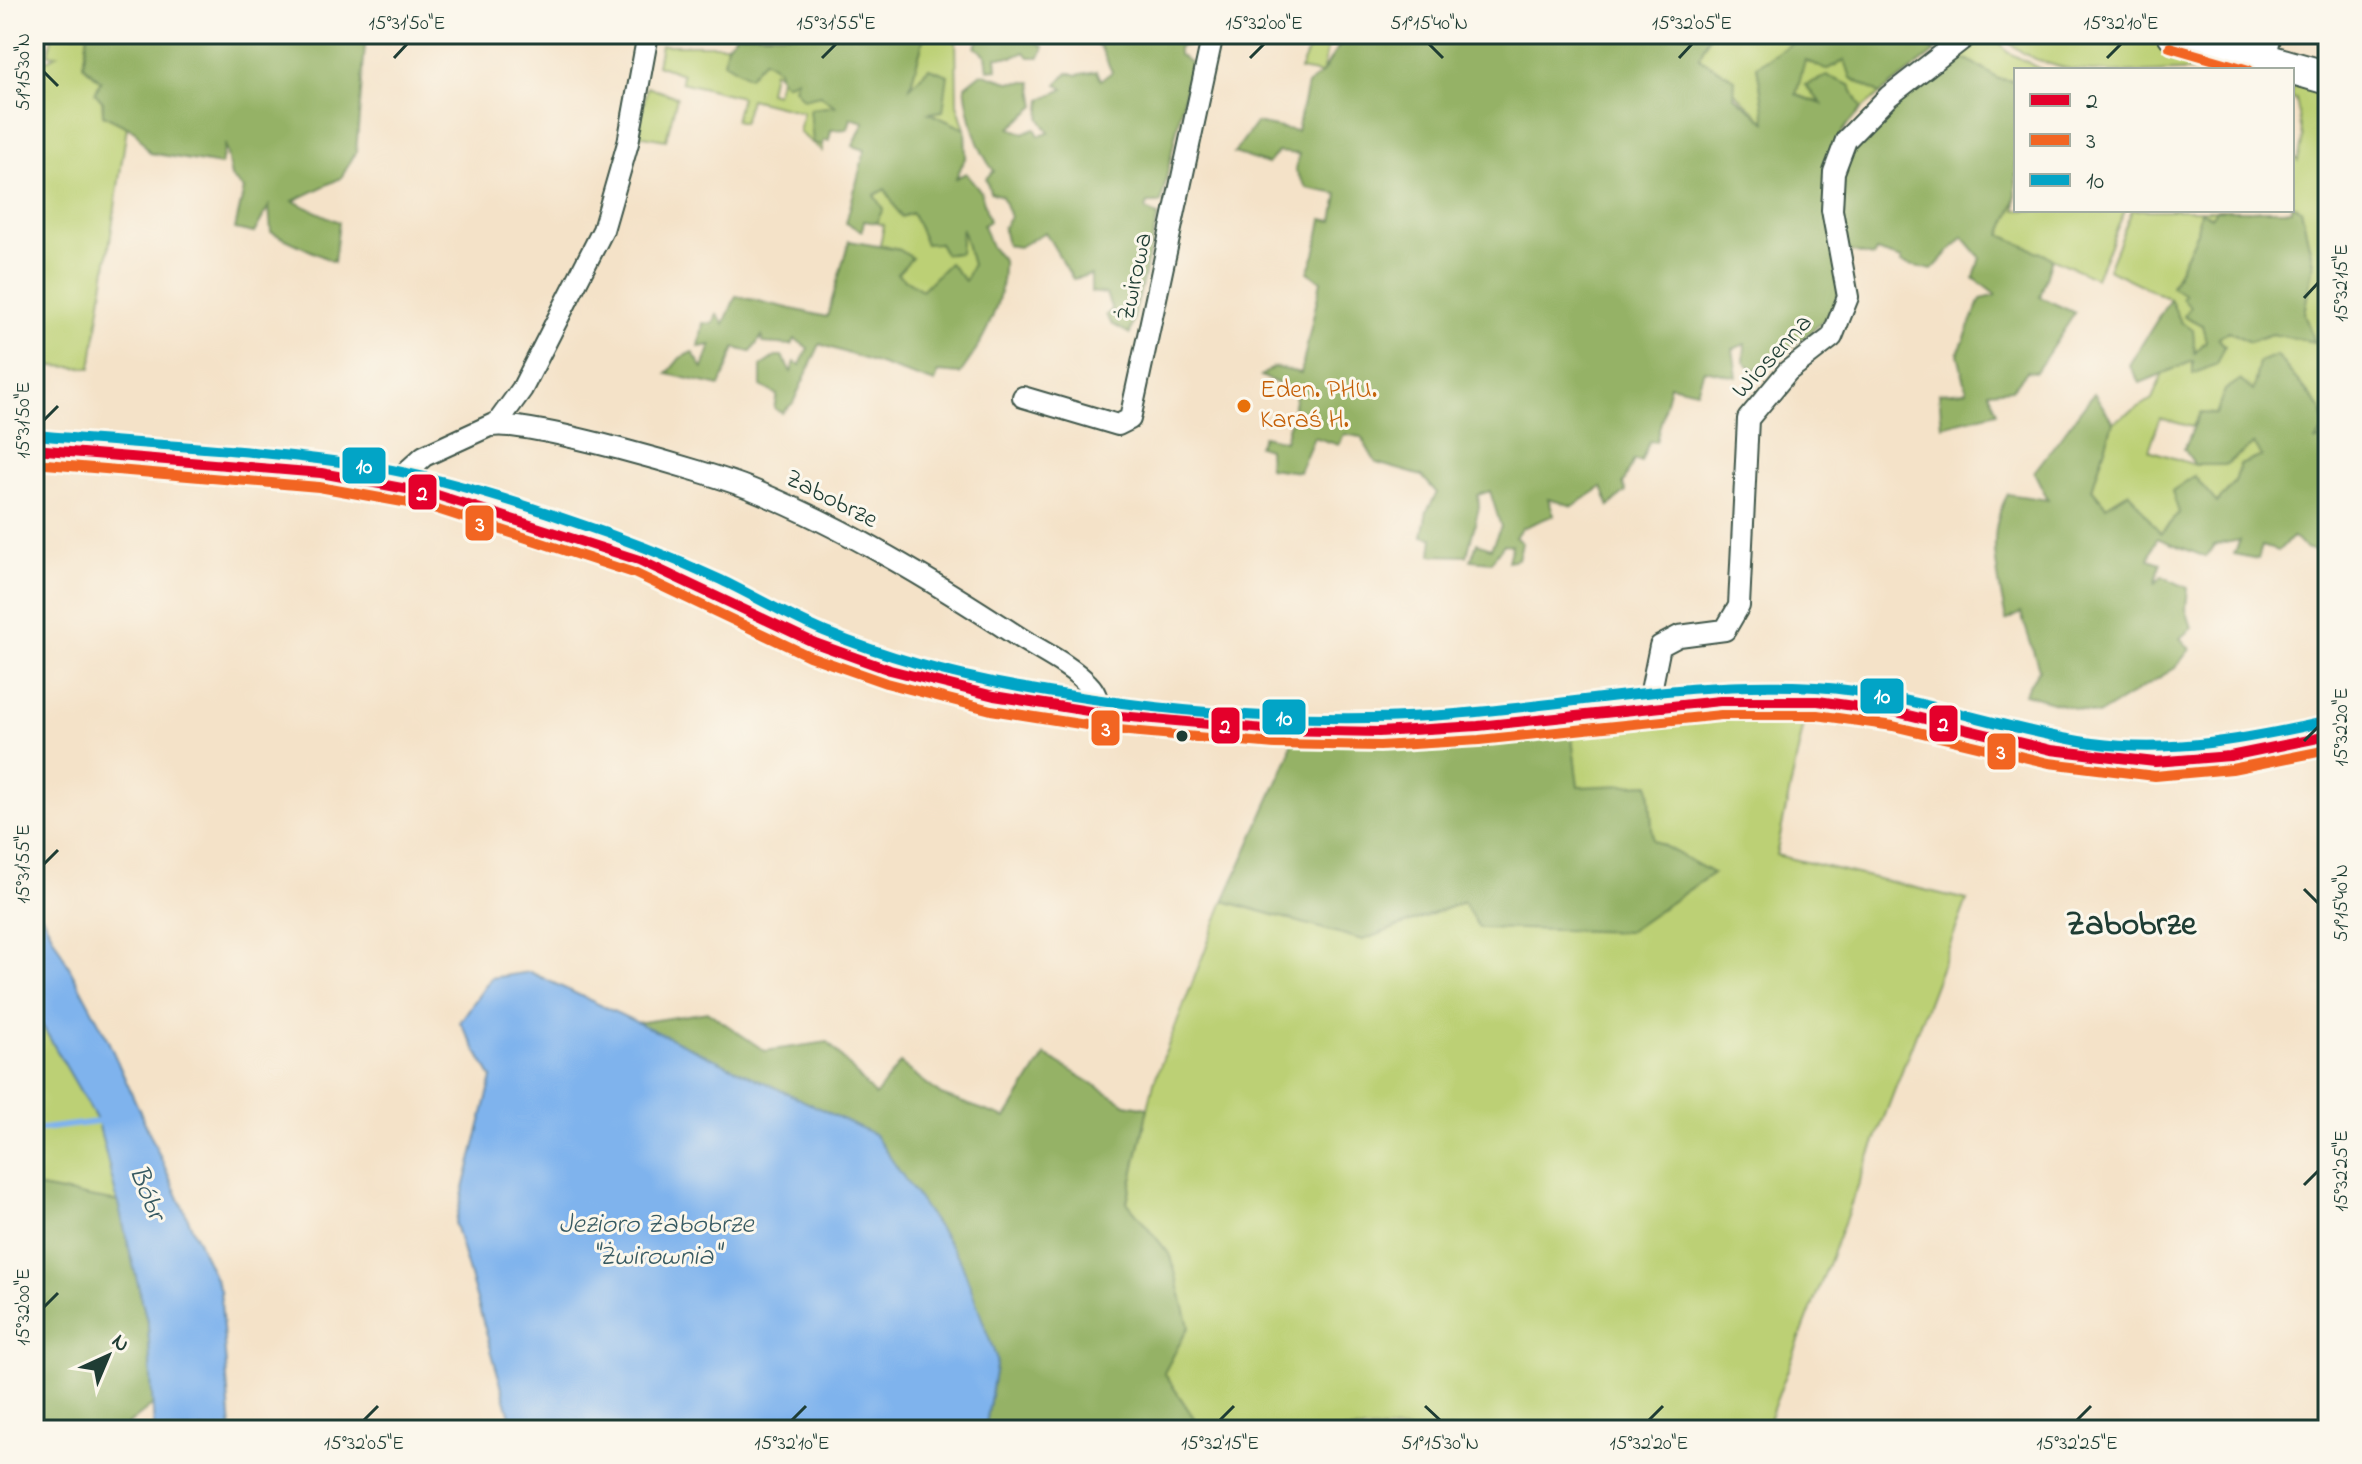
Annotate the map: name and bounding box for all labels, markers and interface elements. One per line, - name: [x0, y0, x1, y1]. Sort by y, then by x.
- text: 15°31'50"E: [369, 10, 445, 39]
- text: 15°31'55"E: [796, 10, 876, 39]
- text: 15°32'00"E: [1225, 10, 1303, 39]
- text: 51°15'40"N: [1390, 10, 1468, 39]
- text: 15°32'05"E: [1652, 10, 1732, 39]
- text: 15°32'10"E: [2083, 10, 2159, 39]
- text: 51°15'30"N: [10, 33, 39, 111]
- legend: [2014, 68, 2294, 212]
- text: 2: [2086, 85, 2098, 120]
- text: 3: [2086, 125, 2096, 160]
- text: 10: [2086, 165, 2104, 200]
- street label: Żwirowa: [1108, 229, 1164, 325]
- text: 15°32'15"E: [2328, 244, 2357, 322]
- street label: Wiosenna: [1724, 306, 1822, 408]
- place label: Eden. PHU. Karaś H.: [1260, 372, 1377, 440]
- text: 15°31'50"E: [10, 382, 39, 458]
- marker: Eden. PHU. Karaś H.: [1235, 397, 1253, 415]
- line badge: 10: [341, 446, 387, 485]
- text: 10: [356, 452, 373, 484]
- street label: Zabobrze: [778, 460, 884, 540]
- line badge: 2: [407, 473, 438, 511]
- text: 2: [416, 479, 428, 511]
- line badge: 3: [464, 504, 495, 542]
- text: 3: [474, 510, 485, 542]
- line badge: 10: [1859, 677, 1905, 715]
- text: 10: [1874, 682, 1891, 714]
- text: 15°32'20"E: [2328, 688, 2357, 766]
- line badge: 10: [1261, 698, 1307, 736]
- text: 10: [1276, 704, 1293, 736]
- line badge: 2: [1928, 704, 1959, 743]
- line badge: 2: [1210, 706, 1241, 745]
- line badge: 3: [1090, 709, 1121, 747]
- text: 2: [1937, 710, 1949, 742]
- text: 2: [1219, 712, 1231, 744]
- text: 3: [1100, 715, 1111, 747]
- unlabelled marker: [1174, 728, 1190, 744]
- line badge: 3: [1986, 732, 2017, 771]
- text: 3: [1995, 738, 2006, 770]
- text: 15°31'55"E: [10, 824, 39, 904]
- text: 51°15'40"N: [2328, 864, 2357, 942]
- district label: Zabobrze: [2066, 901, 2197, 951]
- text: 15°32'25"E: [2328, 1130, 2357, 1212]
- water label: Bóbr: [116, 1159, 177, 1230]
- water label: Jezioro Zabobrze "Żwirownia": [558, 1205, 755, 1278]
- text: 15°32'00"E: [10, 1268, 39, 1346]
- north arrow: [68, 1316, 148, 1396]
- text: N: [103, 1327, 136, 1360]
- text: 15°32'05"E: [324, 1430, 404, 1459]
- text: 15°32'10"E: [754, 1430, 830, 1459]
- text: 15°32'15"E: [1181, 1430, 1259, 1459]
- text: 51°15'30"N: [1401, 1430, 1479, 1459]
- text: 15°32'20"E: [1610, 1430, 1688, 1459]
- text: 15°32'25"E: [2036, 1430, 2118, 1459]

